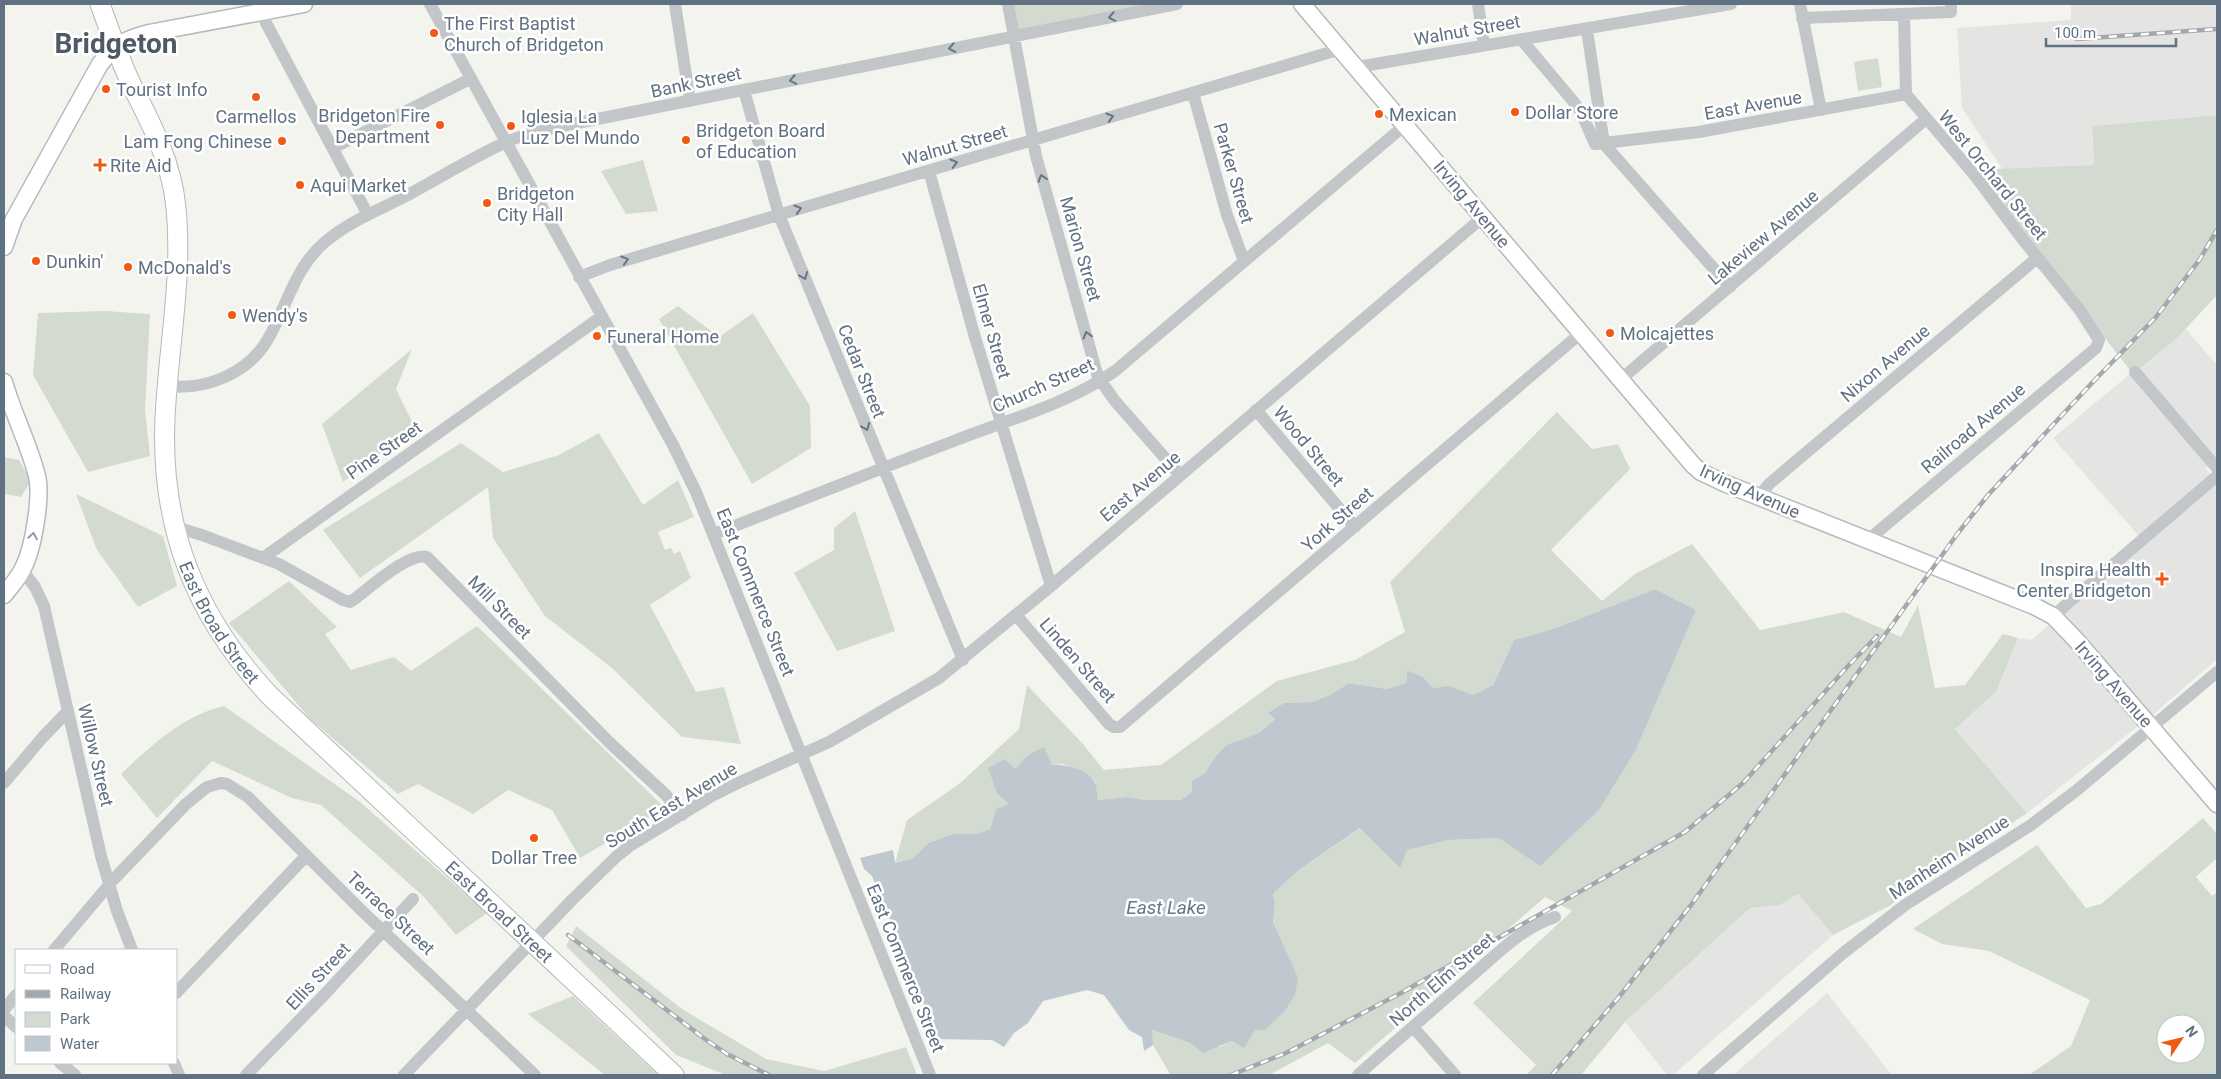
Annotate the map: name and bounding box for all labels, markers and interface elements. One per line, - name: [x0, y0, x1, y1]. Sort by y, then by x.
- street label: Walnut Street: [1412, 10, 1522, 50]
- one-way arrow: [1107, 11, 1116, 21]
- place label: The First Baptist Church of Bridgeton: [444, 13, 604, 55]
- scale bar: [2046, 15, 2176, 47]
- text: 100 m: [2054, 24, 2096, 42]
- district label: Bridgeton: [54, 27, 178, 60]
- marker: The First Baptist Church of Bridgeton: [428, 27, 440, 39]
- one-way arrow: [948, 42, 957, 53]
- street label: Bank Street: [649, 62, 743, 102]
- one-way arrow: [789, 74, 797, 85]
- place label: Tourist Info: [116, 79, 208, 100]
- marker: Tourist Info: [100, 83, 112, 95]
- street label: East Avenue: [1703, 86, 1803, 124]
- marker: Carmellos: [250, 91, 262, 103]
- place label: Dollar Store: [1525, 102, 1618, 123]
- place label: Mexican: [1389, 104, 1457, 125]
- place label: Bridgeton Fire Department: [318, 105, 430, 147]
- place label: Carmellos: [215, 106, 297, 127]
- place label: Iglesia La Luz Del Mundo: [521, 106, 640, 148]
- marker: Dollar Store: [1509, 106, 1521, 118]
- street label: West Orchard Street: [1934, 106, 2052, 244]
- marker: Mexican: [1373, 108, 1385, 120]
- one-way arrow: [1105, 113, 1113, 123]
- marker: Bridgeton Fire Department: [434, 119, 446, 131]
- marker: Iglesia La Luz Del Mundo: [505, 120, 517, 132]
- place label: Bridgeton Board of Education: [696, 120, 825, 162]
- street label: Walnut Street: [900, 120, 1010, 170]
- street label: Parker Street: [1210, 120, 1258, 226]
- place label: Lam Fong Chinese: [123, 131, 272, 152]
- marker: Bridgeton Board of Education: [680, 134, 692, 146]
- marker: Lam Fong Chinese: [276, 135, 288, 147]
- place label: Rite Aid: [110, 155, 172, 176]
- street label: Irving Avenue: [1429, 156, 1515, 252]
- marker: Rite Aid: [94, 159, 106, 171]
- one-way arrow: [949, 159, 957, 169]
- place label: Aqui Market: [310, 175, 407, 196]
- one-way arrow: [1038, 175, 1048, 183]
- marker: Aqui Market: [294, 179, 306, 191]
- place label: Bridgeton City Hall: [497, 183, 574, 225]
- street label: Lakeview Avenue: [1704, 185, 1822, 289]
- street label: Marion Street: [1056, 194, 1106, 304]
- marker: Bridgeton City Hall: [481, 197, 493, 209]
- one-way arrow: [793, 205, 801, 215]
- place label: Dunkin': [46, 251, 103, 272]
- marker: Dunkin': [30, 255, 42, 267]
- one-way arrow: [621, 256, 629, 266]
- place label: McDonald's: [138, 257, 231, 278]
- marker: McDonald's: [122, 261, 134, 273]
- one-way arrow: [798, 271, 809, 280]
- street label: Elmer Street: [968, 281, 1016, 381]
- place label: Wendy's: [242, 305, 308, 326]
- marker: Wendy's: [226, 309, 238, 321]
- street label: Nixon Avenue: [1836, 320, 1934, 406]
- street label: Cedar Street: [834, 321, 890, 421]
- place label: Molcajettes: [1620, 323, 1714, 344]
- place label: Funeral Home: [607, 326, 719, 347]
- marker: Molcajettes: [1604, 327, 1616, 339]
- marker: Funeral Home: [591, 330, 603, 342]
- one-way arrow: [1082, 331, 1092, 339]
- street label: Church Street: [989, 353, 1097, 417]
- street label: Railroad Avenue: [1917, 378, 2029, 478]
- street label: Wood Street: [1269, 402, 1349, 490]
- street label: Pine Street: [342, 416, 426, 484]
- one-way arrow: [860, 422, 870, 430]
- street label: East Avenue: [1096, 446, 1184, 526]
- street label: Irving Avenue: [1697, 460, 1803, 522]
- street label: York Street: [1297, 482, 1377, 556]
- street label: East Commerce Street: [713, 505, 799, 679]
- one-way arrow: [27, 532, 37, 541]
- street label: East Broad Street: [175, 558, 264, 688]
- place label: Inspira Health Center Bridgeton: [2016, 559, 2151, 601]
- street label: Mill Street: [464, 571, 536, 643]
- marker: Inspira Health Center Bridgeton: [2155, 572, 2169, 586]
- street label: Linden Street: [1035, 613, 1121, 707]
- street label: Irving Avenue: [2071, 636, 2157, 732]
- street label: Willow Street: [74, 702, 118, 809]
- street label: South East Avenue: [601, 757, 741, 853]
- street label: Manheim Avenue: [1885, 811, 2013, 903]
- marker: Dollar Tree: [528, 832, 540, 844]
- place label: Dollar Tree: [491, 847, 577, 868]
- street label: East Broad Street: [442, 856, 558, 967]
- street label: Terrace Street: [343, 867, 439, 959]
- street label: East Commerce Street: [863, 881, 949, 1055]
- water label: East Lake: [1126, 896, 1206, 919]
- street label: North Elm Street: [1385, 928, 1499, 1030]
- street label: Ellis Street: [281, 938, 355, 1014]
- legend: [15, 949, 178, 1064]
- text: Road: [60, 960, 94, 978]
- text: Railway: [60, 985, 111, 1003]
- text: Park: [60, 1010, 91, 1028]
- north arrow: [2156, 1014, 2206, 1064]
- text: N: [2182, 1023, 2201, 1040]
- text: Water: [60, 1035, 99, 1053]

